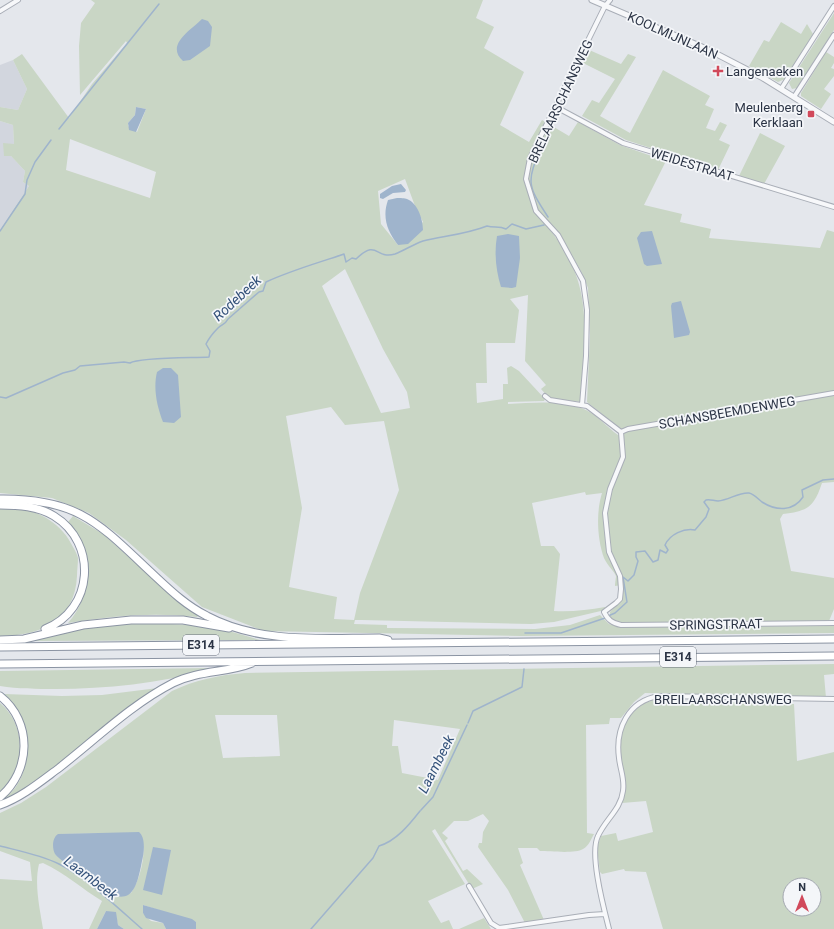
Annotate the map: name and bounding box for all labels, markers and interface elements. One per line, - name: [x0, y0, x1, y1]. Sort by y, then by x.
- street label: KOOLMIJNLAAN: [625, 9, 720, 62]
- street label: BRELAARSCHANSWEG: [525, 37, 596, 165]
- place label: Langenaeken: [726, 64, 803, 79]
- marker: Langenaeken: [713, 66, 723, 76]
- place label: Meulenberg Kerklaan: [735, 100, 803, 130]
- marker: Meulenberg Kerklaan: [806, 109, 816, 119]
- street label: WEIDESTRAAT: [649, 145, 735, 184]
- water label: Rodebeek: [210, 271, 265, 324]
- street label: SCHANSBEEMDENWEG: [658, 393, 796, 432]
- street label: SPRINGSTRAAT: [669, 616, 763, 633]
- road number: E314: [183, 635, 219, 655]
- road number: E314: [660, 647, 696, 667]
- street label: BREILAARSCHANSWEG: [654, 692, 792, 707]
- water label: Laambeek: [415, 731, 458, 796]
- water label: Laambeek: [61, 853, 122, 904]
- north arrow: [782, 877, 822, 917]
- text: N: [798, 881, 806, 894]

